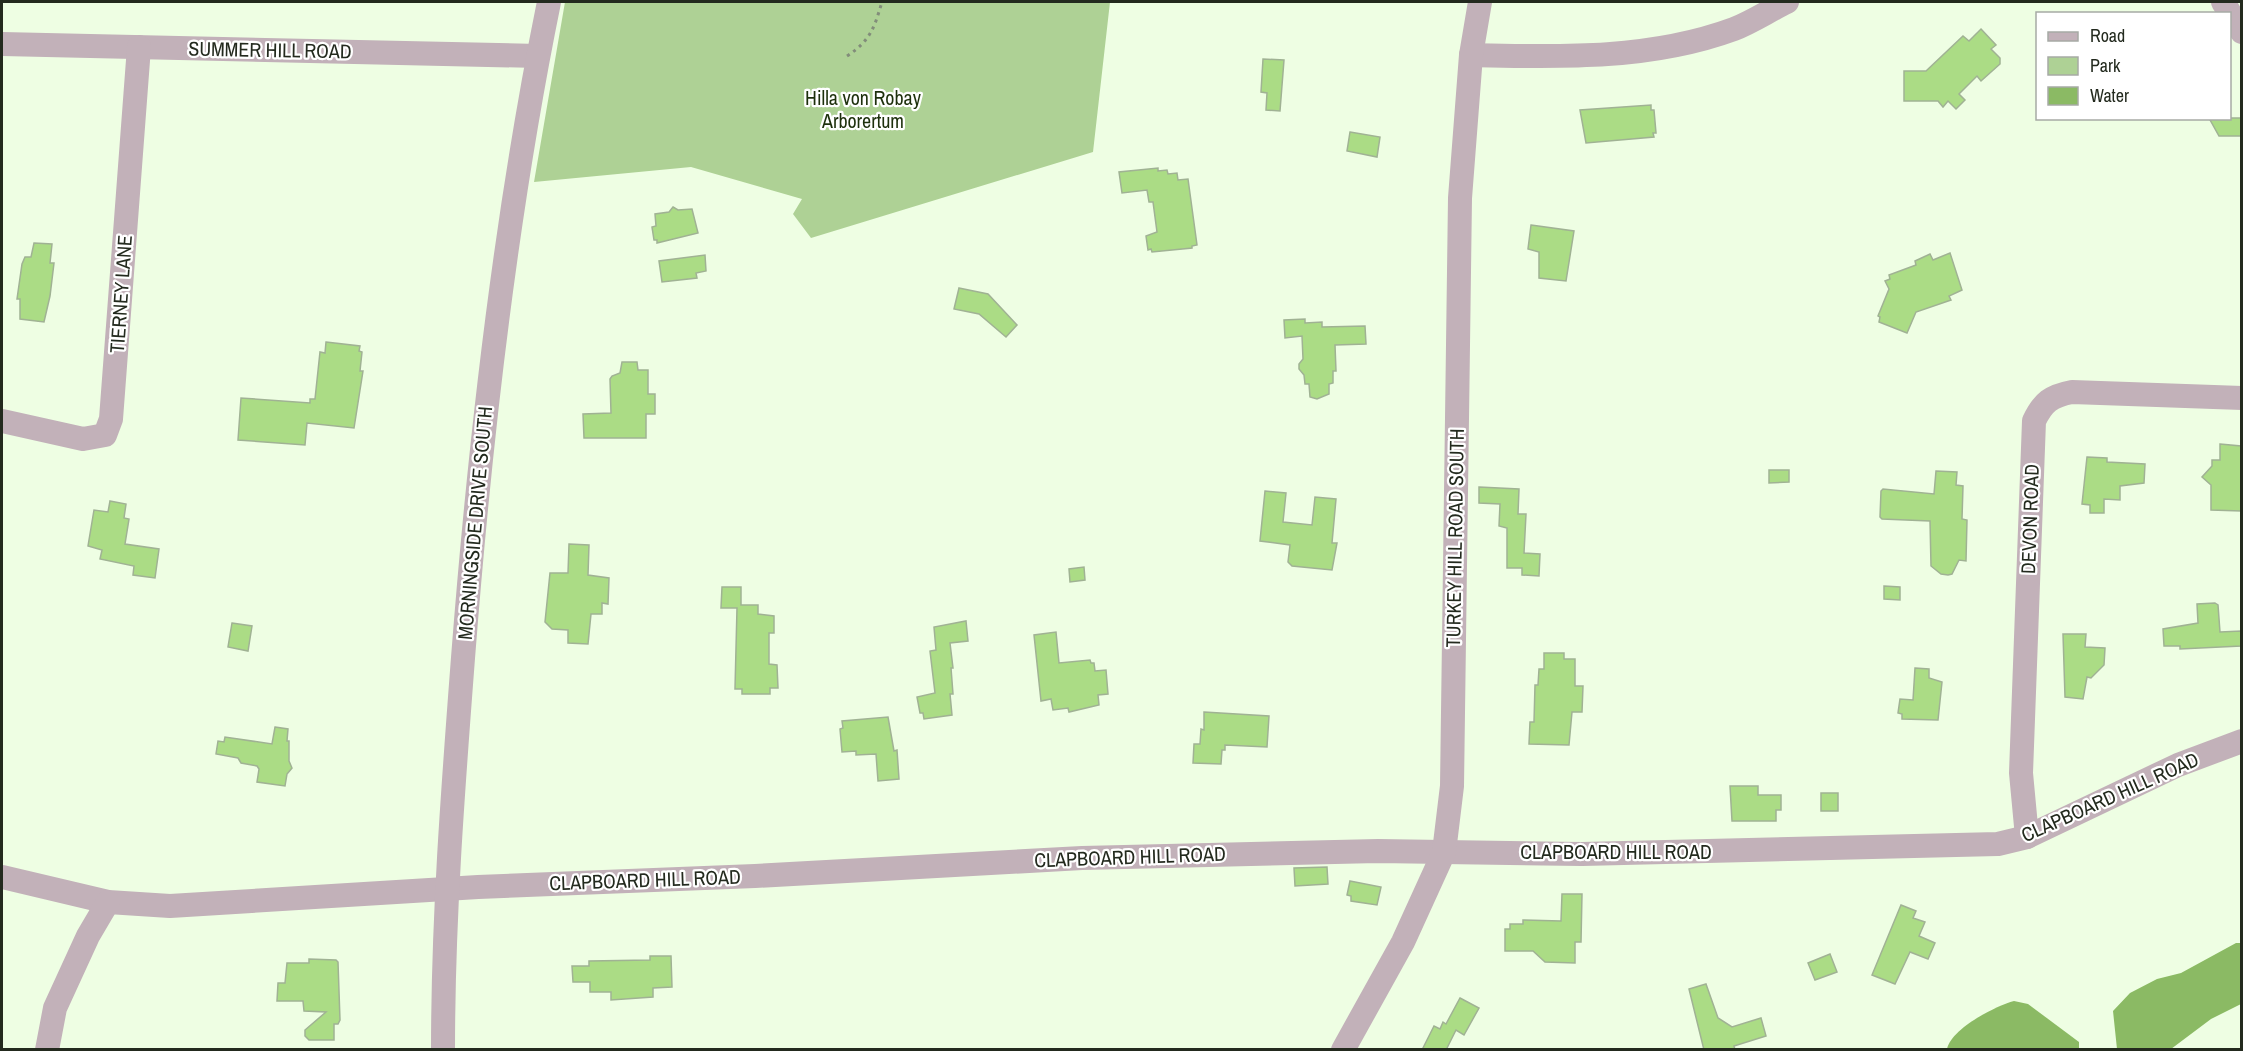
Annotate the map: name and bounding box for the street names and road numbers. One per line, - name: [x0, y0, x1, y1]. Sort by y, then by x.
- street label: SUMMER HILL ROAD: [188, 35, 352, 64]
- street label: TIERNEY LANE: [103, 234, 138, 354]
- street label: MORNINGSIDE DRIVE SOUTH: [451, 405, 498, 641]
- street label: TURKEY HILL ROAD SOUTH: [1439, 428, 1470, 648]
- street label: DEVON ROAD: [2014, 463, 2045, 575]
- street label: CLAPBOARD HILL ROAD: [2017, 745, 2203, 848]
- street label: CLAPBOARD HILL ROAD: [1520, 838, 1712, 865]
- street label: CLAPBOARD HILL ROAD: [1034, 840, 1226, 873]
- street label: CLAPBOARD HILL ROAD: [549, 863, 741, 896]

